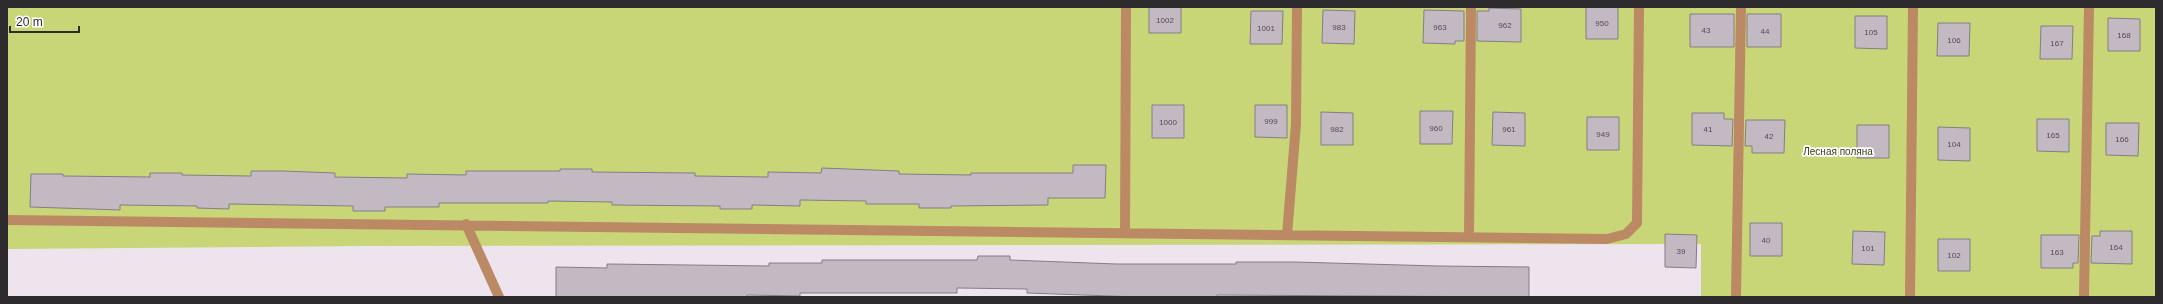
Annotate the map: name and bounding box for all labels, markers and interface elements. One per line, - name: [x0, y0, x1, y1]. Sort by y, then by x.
- scale bar: [10, 8, 79, 34]
- text: 20 m: [16, 15, 43, 29]
- house number: 1002: [1156, 16, 1174, 25]
- house number: 950: [1595, 19, 1609, 28]
- house number: 962: [1498, 21, 1512, 30]
- house number: 983: [1332, 23, 1346, 32]
- house number: 963: [1433, 23, 1447, 32]
- house number: 1001: [1257, 24, 1275, 33]
- house number: 43: [1702, 26, 1711, 35]
- house number: 44: [1761, 27, 1770, 36]
- house number: 105: [1864, 28, 1878, 37]
- house number: 168: [2117, 31, 2131, 40]
- house number: 106: [1947, 36, 1961, 45]
- house number: 167: [2050, 39, 2064, 48]
- house number: 999: [1264, 117, 1278, 126]
- house number: 1000: [1159, 118, 1177, 127]
- house number: 960: [1429, 124, 1443, 133]
- house number: 982: [1330, 125, 1344, 134]
- house number: 961: [1502, 125, 1516, 134]
- house number: 41: [1704, 125, 1713, 134]
- house number: 949: [1596, 130, 1610, 139]
- house number: 165: [2046, 131, 2060, 140]
- house number: 42: [1765, 132, 1774, 141]
- house number: 166: [2115, 135, 2129, 144]
- house number: 104: [1947, 140, 1961, 149]
- park label: Лесная поляна: [1803, 146, 1873, 157]
- house number: 40: [1762, 236, 1771, 245]
- house number: 164: [2109, 243, 2123, 252]
- house number: 101: [1861, 244, 1875, 253]
- house number: 39: [1677, 247, 1686, 256]
- house number: 163: [2050, 248, 2064, 257]
- house number: 102: [1947, 251, 1961, 260]

